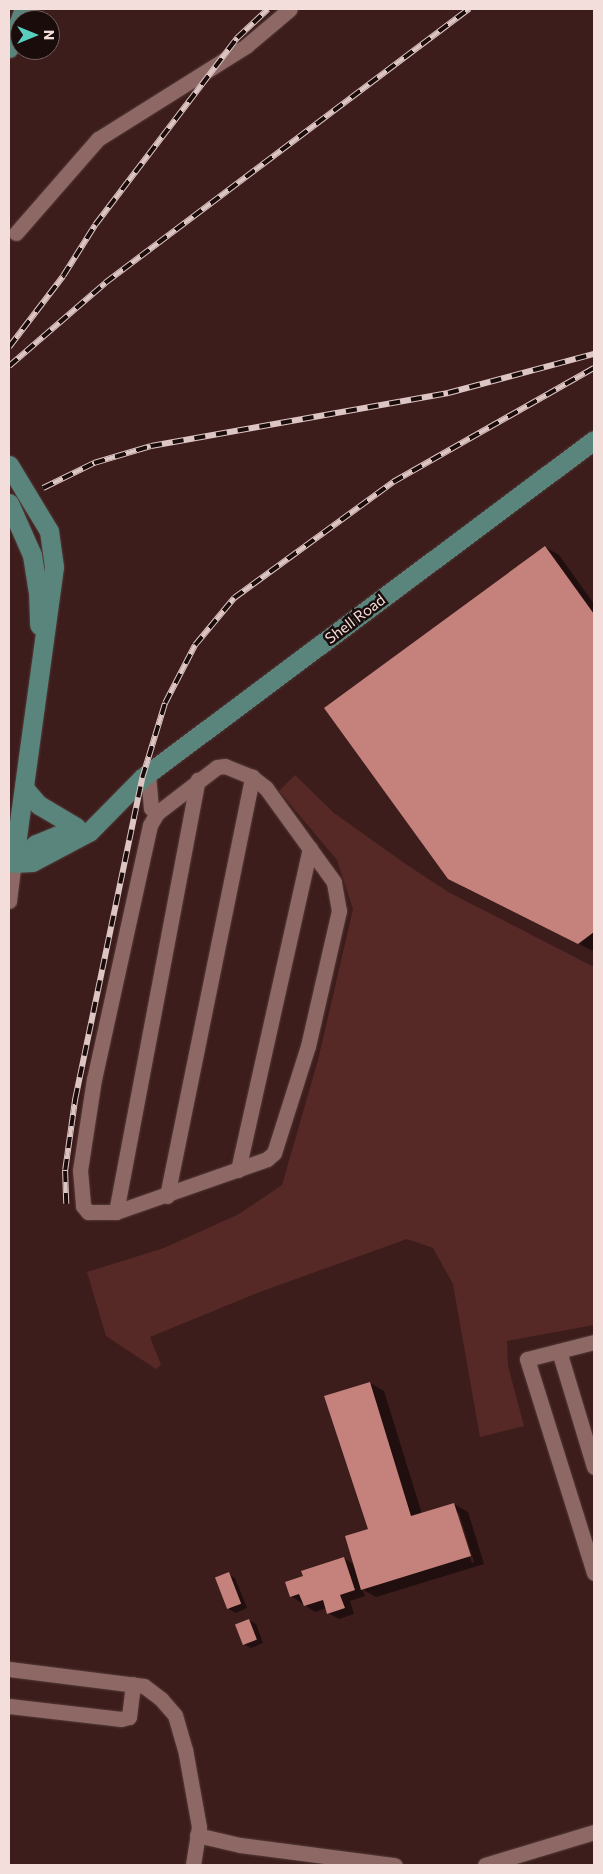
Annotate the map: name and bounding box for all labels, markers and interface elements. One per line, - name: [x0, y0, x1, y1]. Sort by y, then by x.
- north arrow: [10, 10, 60, 60]
- text: N: [41, 30, 58, 40]
- street label: Shell Road: [321, 591, 389, 647]

